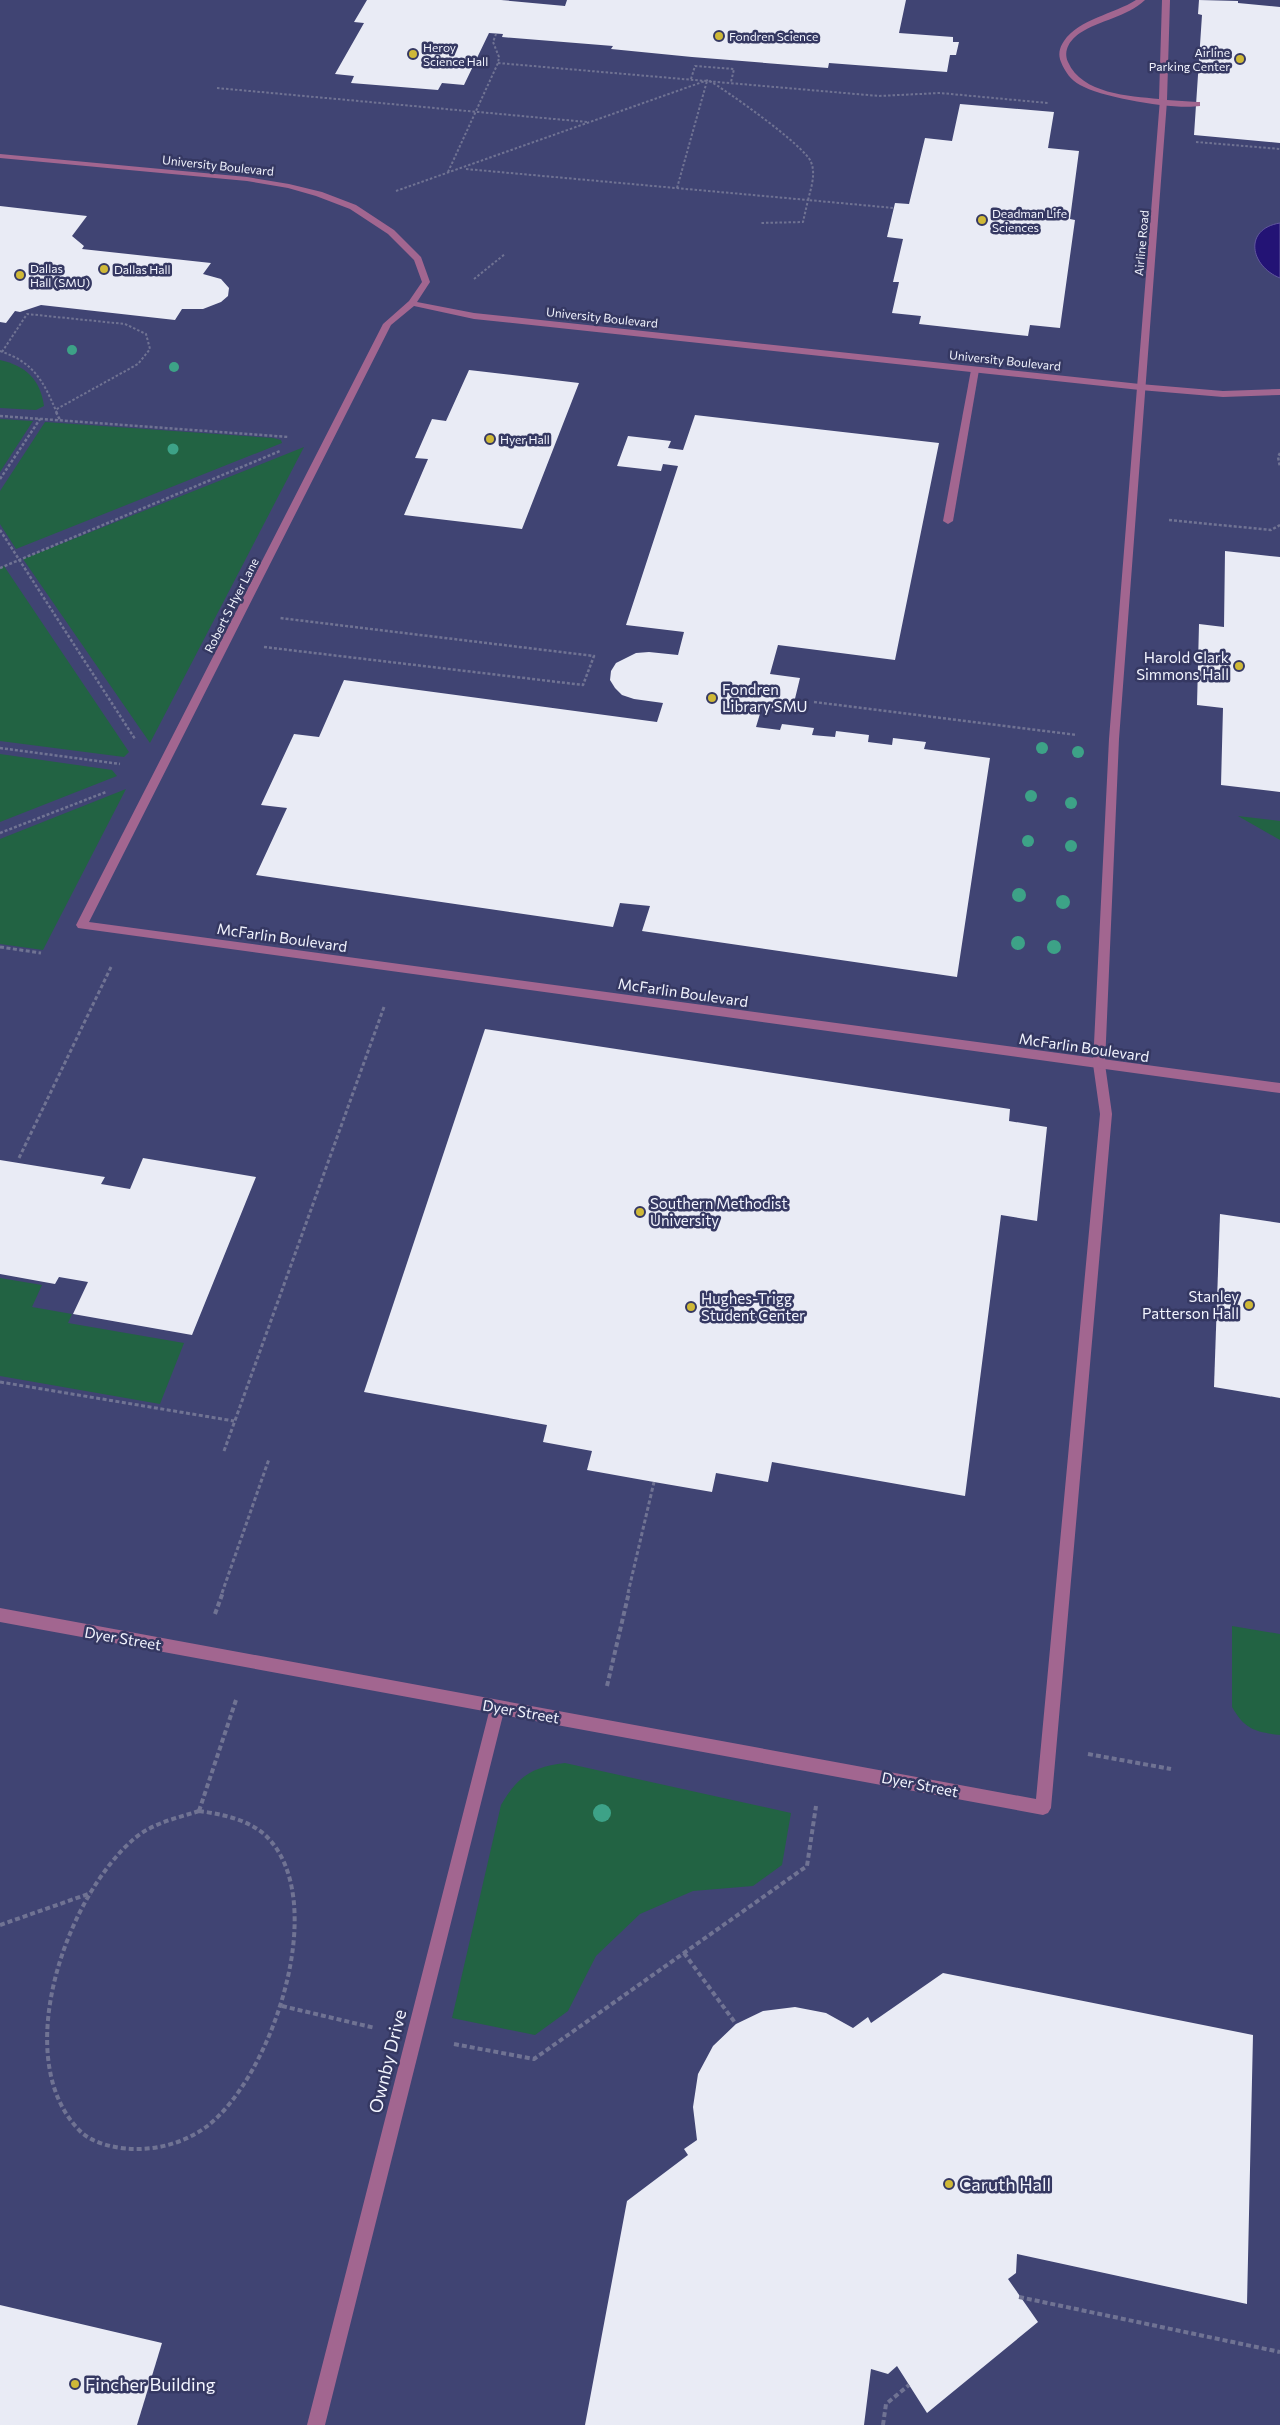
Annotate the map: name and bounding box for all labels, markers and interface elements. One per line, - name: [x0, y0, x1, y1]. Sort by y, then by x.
- place label: Fondren Science: [729, 29, 818, 43]
- marker: Fondren Science: [713, 30, 725, 42]
- place label: Heroy Science Hall: [423, 40, 488, 68]
- place label: Airline Parking Center: [1149, 45, 1230, 73]
- marker: Heroy Science Hall: [407, 48, 419, 60]
- marker: Airline Parking Center: [1234, 53, 1246, 65]
- street label: University Boulevard: [161, 152, 275, 178]
- place label: Deadman Life Sciences: [992, 206, 1067, 234]
- street label: Airline Road: [1131, 210, 1151, 276]
- marker: Deadman Life Sciences: [976, 214, 988, 226]
- place label: Dallas Hall (SMU): [30, 261, 90, 289]
- place label: Dallas Hall: [114, 262, 171, 276]
- marker: Dallas Hall: [98, 263, 110, 275]
- marker: Dallas Hall (SMU): [14, 269, 26, 281]
- street label: University Boulevard: [545, 304, 659, 330]
- street label: University Boulevard: [948, 347, 1062, 373]
- place label: Hyer Hall: [500, 432, 550, 446]
- marker: Hyer Hall: [484, 433, 496, 445]
- street label: Robert S Hyer Lane: [201, 555, 261, 655]
- place label: Harold Clark Simmons Hall: [1136, 648, 1229, 683]
- marker: Harold Clark Simmons Hall: [1233, 660, 1245, 672]
- place label: Fondren Library SMU: [722, 680, 808, 715]
- marker: Fondren Library SMU: [706, 692, 718, 704]
- street label: McFarlin Boulevard: [216, 919, 348, 955]
- street label: McFarlin Boulevard: [617, 974, 749, 1010]
- street label: McFarlin Boulevard: [1018, 1029, 1150, 1065]
- place label: Southern Methodist University: [650, 1194, 788, 1229]
- marker: Southern Methodist University: [634, 1206, 646, 1218]
- place label: Stanley Patterson Hall: [1142, 1287, 1239, 1322]
- place label: Hughes-Trigg Student Center: [701, 1289, 805, 1324]
- marker: Stanley Patterson Hall: [1243, 1299, 1255, 1311]
- marker: Hughes-Trigg Student Center: [685, 1301, 697, 1313]
- street label: Dyer Street: [83, 1622, 163, 1654]
- street label: Dyer Street: [481, 1695, 561, 1727]
- street label: Dyer Street: [880, 1768, 960, 1800]
- street label: Ownby Drive: [363, 2007, 411, 2115]
- place label: Caruth Hall: [959, 2173, 1051, 2195]
- marker: Caruth Hall: [943, 2178, 955, 2190]
- place label: Fincher Building: [85, 2373, 216, 2395]
- marker: Fincher Building: [69, 2378, 81, 2390]

